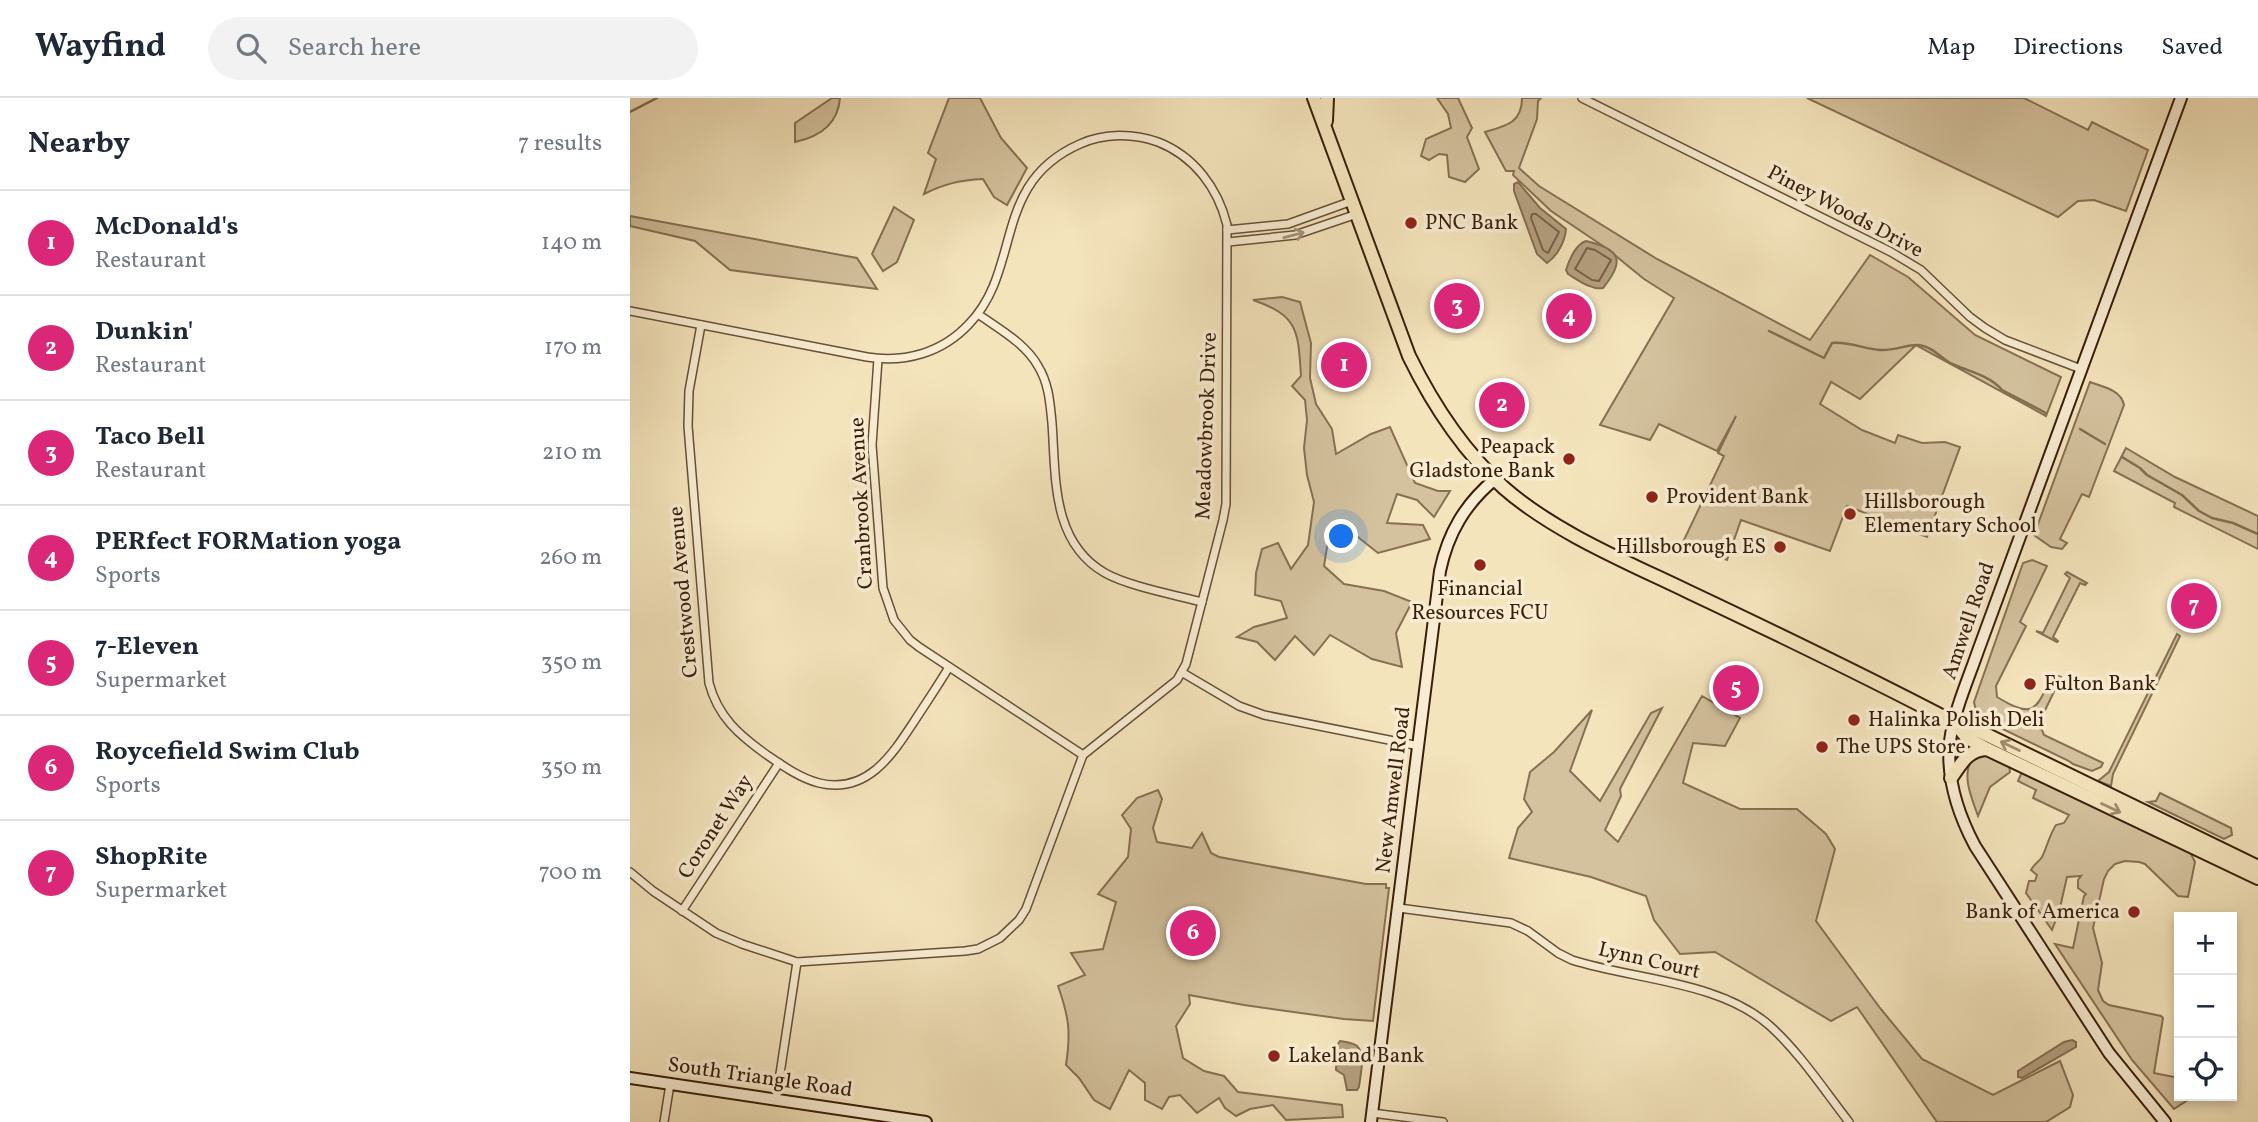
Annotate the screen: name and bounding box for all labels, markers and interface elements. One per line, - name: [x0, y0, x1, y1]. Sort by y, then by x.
- search box: [208, 17, 698, 80]
- text: Wayfind: [35, 25, 166, 71]
- icon: search: [232, 29, 270, 67]
- text: Search here: [288, 30, 421, 66]
- text: Map: [1927, 31, 1975, 65]
- text: Directions: [2013, 31, 2123, 65]
- text: Saved: [2161, 31, 2223, 65]
- text: Nearby: [28, 123, 130, 165]
- text: 7 results: [518, 128, 602, 160]
- street label: Piney Woods Drive: [1762, 159, 1928, 265]
- text: McDonald's: [95, 209, 238, 245]
- place label: PNC Bank: [1425, 209, 1519, 238]
- marker: PNC Bank: [1403, 215, 1419, 231]
- text: 1: [46, 227, 56, 259]
- text: 140 m: [541, 227, 602, 259]
- one-way arrow: [1282, 228, 1304, 241]
- text: Restaurant: [95, 245, 206, 277]
- pin: 3: [1434, 280, 1480, 332]
- pin: 4: [1546, 290, 1592, 342]
- text: Dunkin': [95, 314, 193, 350]
- text: 2: [45, 332, 57, 364]
- text: 170 m: [544, 332, 602, 364]
- street label: Meadowbrook Drive: [1189, 332, 1225, 520]
- pin: 1: [1321, 339, 1367, 391]
- text: Restaurant: [95, 350, 206, 382]
- pin: 2: [1479, 379, 1525, 431]
- street label: Cranbrook Avenue: [843, 416, 881, 590]
- text: Taco Bell: [95, 419, 205, 455]
- place label: Peapack Gladstone Bank: [1410, 433, 1556, 486]
- text: 3: [45, 437, 57, 469]
- text: 210 m: [542, 437, 602, 469]
- marker: Peapack Gladstone Bank: [1561, 451, 1577, 467]
- text: Restaurant: [95, 455, 206, 487]
- place label: Provident Bank: [1666, 483, 1809, 512]
- place label: Hillsborough Elementary School: [1864, 488, 2037, 541]
- marker: Provident Bank: [1644, 489, 1660, 505]
- street label: Crestwood Avenue: [662, 505, 706, 679]
- marker: Hillsborough Elementary School: [1842, 506, 1858, 522]
- your location: [1324, 519, 1358, 553]
- text: PERfect FORMation yoga: [95, 524, 402, 560]
- place label: Hillsborough ES: [1616, 533, 1766, 562]
- marker: Hillsborough ES: [1772, 539, 1788, 555]
- text: 4: [44, 542, 58, 574]
- text: 260 m: [539, 542, 602, 574]
- marker: Financial Resources FCU: [1472, 557, 1488, 573]
- street label: Amwell Road: [1935, 558, 2003, 684]
- text: Sports: [95, 560, 161, 592]
- place label: Financial Resources FCU: [1412, 575, 1548, 628]
- pin: 7: [2171, 580, 2217, 632]
- text: 7-Eleven: [95, 629, 199, 665]
- text: 5: [45, 647, 57, 679]
- text: 350 m: [541, 647, 602, 679]
- pin: 5: [1713, 662, 1759, 714]
- text: Supermarket: [95, 665, 227, 697]
- place label: Fulton Bank: [2044, 670, 2156, 699]
- marker: Fulton Bank: [2022, 676, 2038, 692]
- street label: New Amwell Road: [1369, 705, 1419, 875]
- place label: Halinka Polish Deli: [1868, 706, 2044, 735]
- marker: Halinka Polish Deli: [1846, 712, 1862, 728]
- place label: The UPS Store: [1836, 733, 1965, 762]
- text: Roycefield Swim Club: [95, 734, 360, 770]
- one-way arrow: [2000, 738, 2021, 752]
- marker: The UPS Store: [1814, 739, 1830, 755]
- text: 6: [45, 752, 57, 784]
- text: 350 m: [541, 752, 602, 784]
- street label: Coronet Way: [671, 769, 761, 885]
- text: Sports: [95, 770, 161, 802]
- one-way arrow: [2100, 802, 2121, 815]
- text: ShopRite: [95, 839, 207, 875]
- text: 7: [46, 857, 57, 889]
- text: 700 m: [539, 857, 602, 889]
- text: Supermarket: [95, 875, 227, 907]
- place label: Bank of America: [1965, 898, 2120, 927]
- marker: Bank of America: [2126, 904, 2142, 920]
- pin: 6: [1170, 907, 1216, 959]
- map controls: [2174, 912, 2237, 1101]
- button: +: [2174, 912, 2237, 975]
- street label: Lynn Court: [1595, 935, 1703, 987]
- button: −: [2174, 975, 2237, 1038]
- button: locate: [2174, 1038, 2237, 1101]
- place label: Lakeland Bank: [1288, 1042, 1425, 1071]
- marker: Lakeland Bank: [1266, 1048, 1282, 1064]
- street label: South Triangle Road: [666, 1051, 854, 1105]

